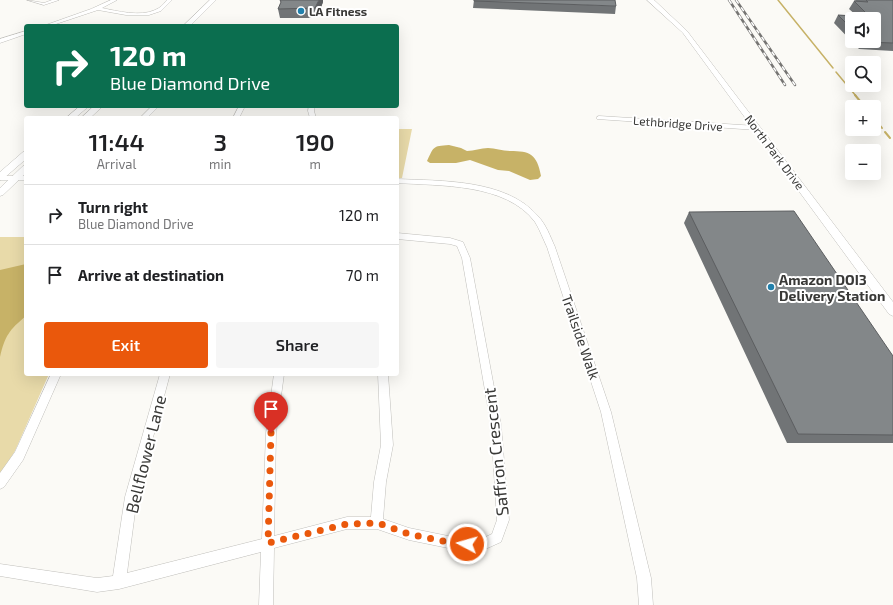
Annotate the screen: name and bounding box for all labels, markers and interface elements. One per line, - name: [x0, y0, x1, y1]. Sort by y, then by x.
- place label: LA Fitness: [309, 4, 367, 18]
- marker: LA Fitness: [296, 6, 306, 16]
- map controls: [845, 12, 881, 180]
- button: sound: [845, 12, 881, 48]
- text: 120 m: [110, 38, 187, 72]
- icon: right: [44, 40, 96, 92]
- button: search: [845, 56, 881, 92]
- text: Blue Diamond Drive: [110, 72, 270, 94]
- button: +: [845, 100, 881, 136]
- street label: North Park Drive: [742, 112, 808, 192]
- street label: Lethbridge Drive: [633, 113, 723, 133]
- text: 11:44: [88, 127, 145, 156]
- text: 3: [213, 127, 227, 156]
- text: 190: [296, 127, 335, 156]
- button: −: [845, 144, 881, 180]
- text: Arrival: [97, 156, 136, 172]
- text: min: [209, 156, 231, 172]
- text: m: [309, 156, 321, 172]
- text: Turn right: [78, 198, 148, 216]
- icon: right: [44, 204, 66, 226]
- text: 120 m: [339, 206, 379, 224]
- text: Blue Diamond Drive: [78, 216, 194, 232]
- icon: arrive: [44, 264, 66, 286]
- text: Arrive at destination: [78, 266, 224, 284]
- text: 70 m: [346, 266, 379, 284]
- place label: Amazon DOI3 Delivery Station: [779, 271, 885, 304]
- marker: Amazon DOI3 Delivery Station: [766, 282, 776, 292]
- street label: Trailside Walk: [558, 292, 604, 382]
- button: Exit: [44, 322, 208, 368]
- button: Share: [216, 322, 379, 368]
- street label: Saffron Crescent: [478, 386, 512, 517]
- pin: [254, 392, 288, 433]
- street label: Bellflower Lane: [121, 393, 169, 515]
- icon: arrive: [260, 398, 282, 420]
- position arrow: [446, 523, 488, 565]

